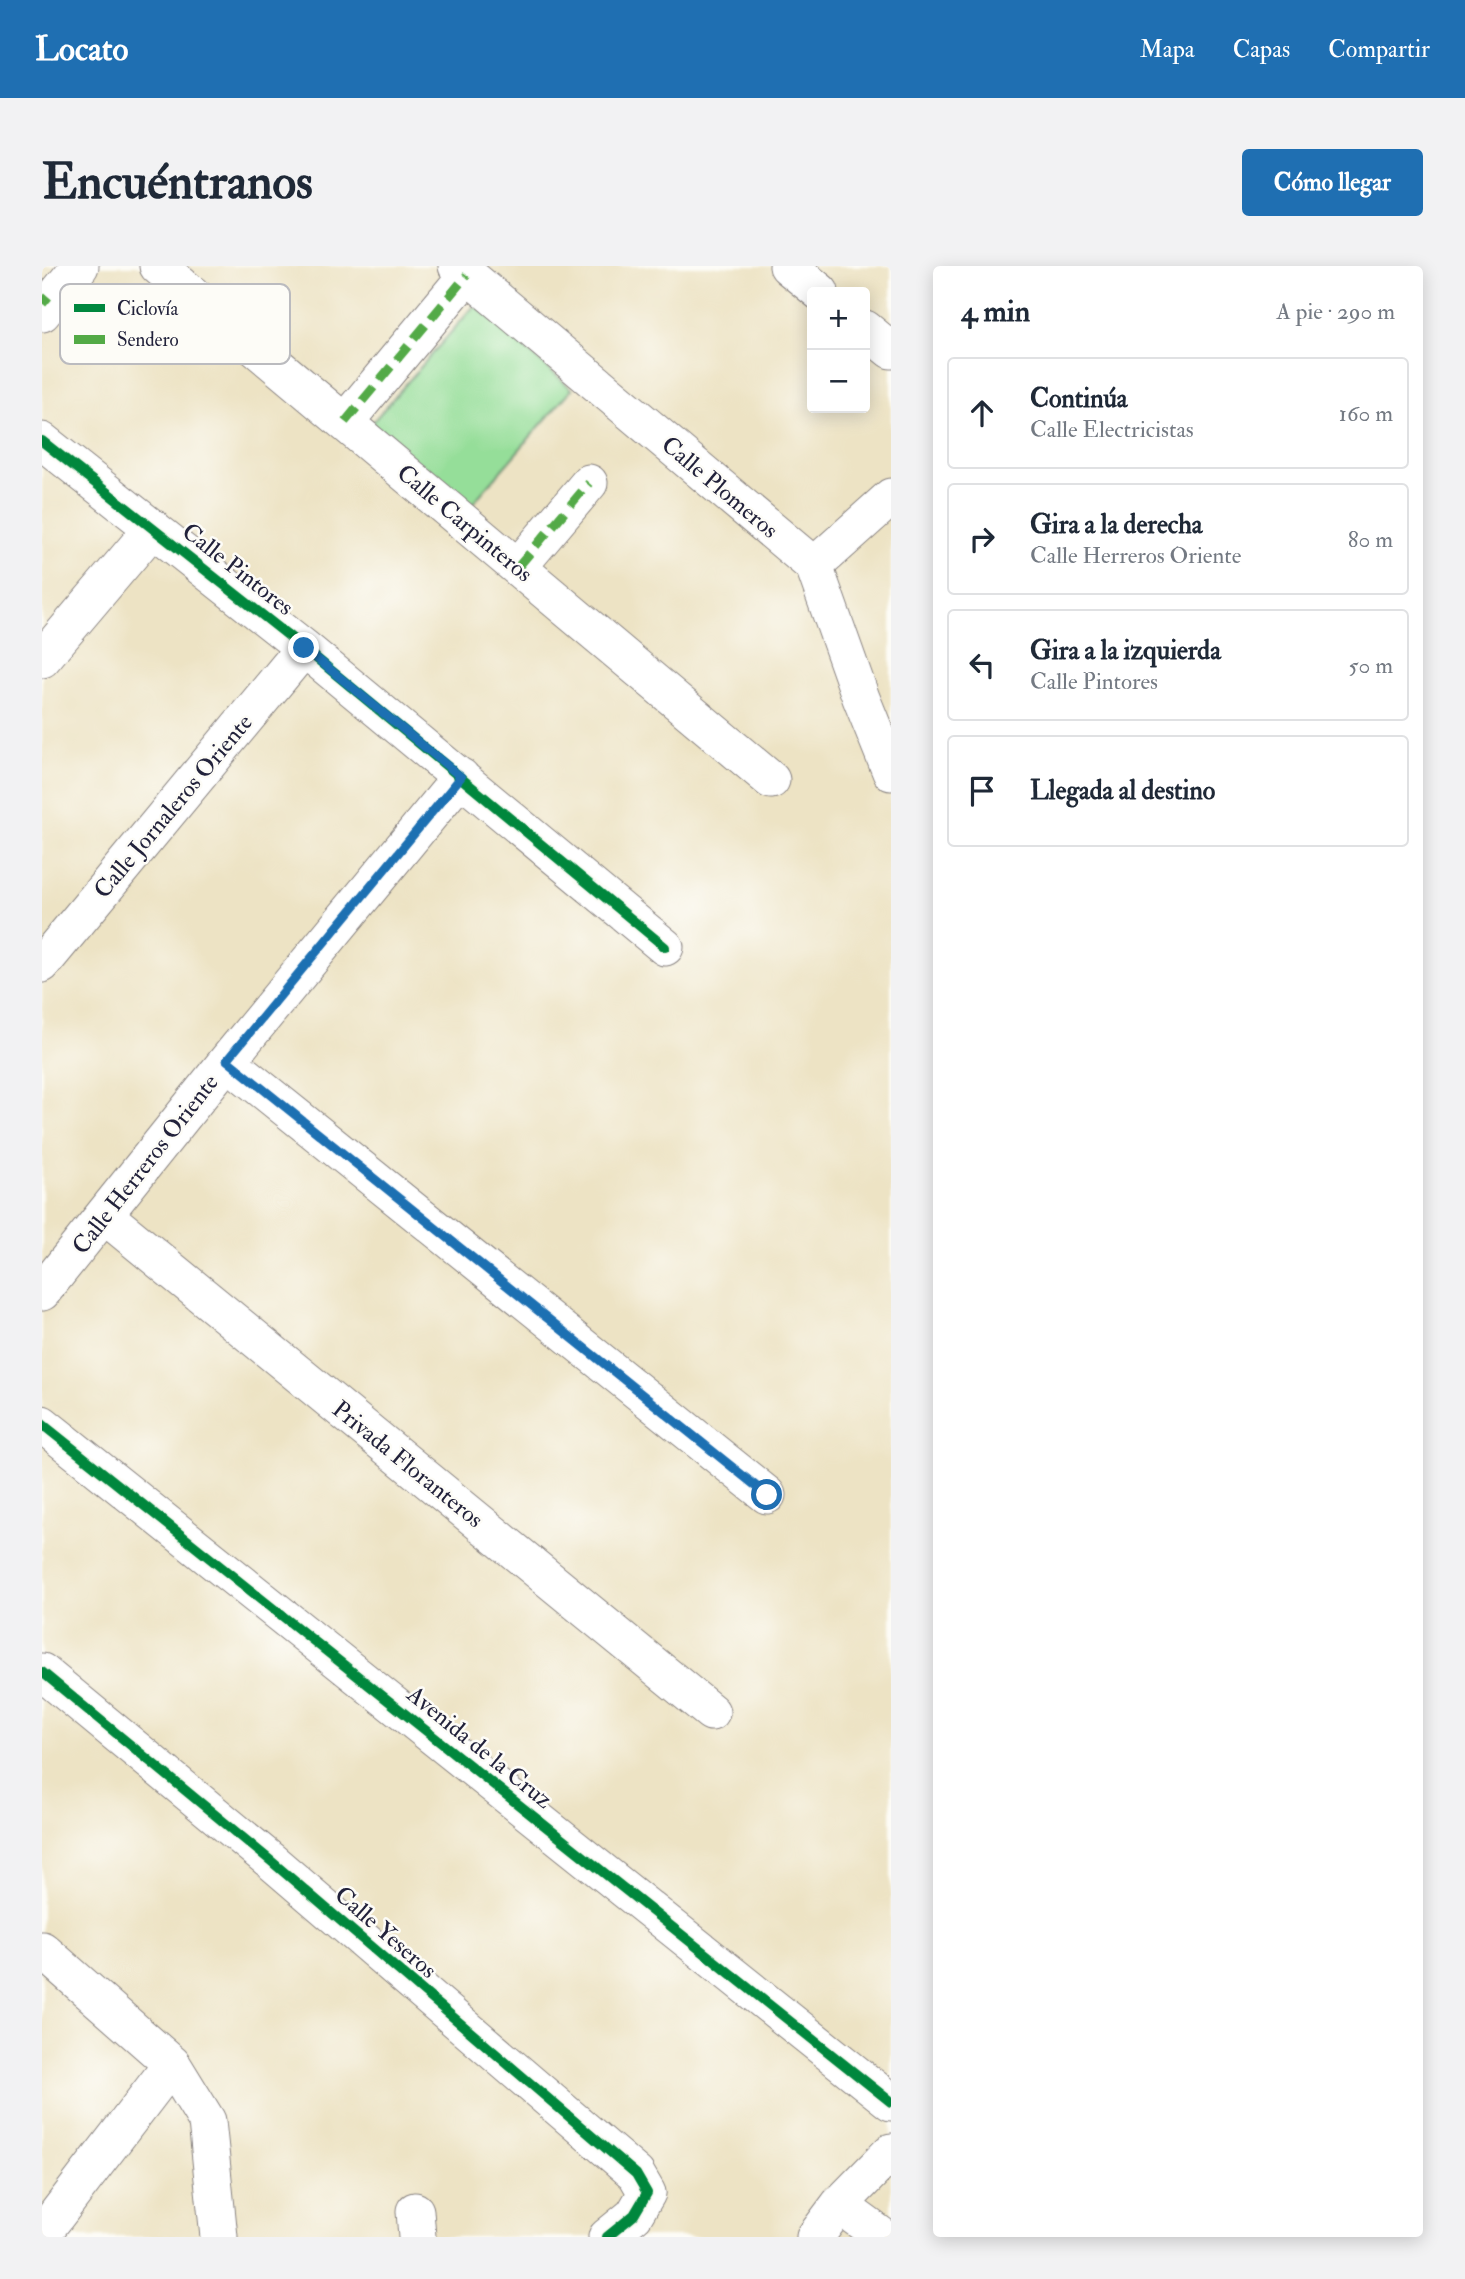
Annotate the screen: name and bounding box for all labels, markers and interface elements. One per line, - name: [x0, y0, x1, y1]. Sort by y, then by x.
- text: Locato: [35, 29, 128, 70]
- text: Mapa: [1140, 34, 1195, 65]
- text: Capas: [1233, 34, 1290, 65]
- text: Compartir: [1328, 34, 1430, 65]
- button: Cómo llegar: [1242, 149, 1423, 216]
- text: Encuéntranos: [42, 152, 313, 213]
- legend: [60, 284, 290, 364]
- map controls: [807, 287, 870, 413]
- button: +: [807, 287, 870, 350]
- text: 4 min: [961, 293, 1030, 330]
- text: Ciclovía: [117, 297, 178, 321]
- text: A pie · 290 m: [1276, 297, 1395, 326]
- text: Sendero: [117, 328, 179, 352]
- button: −: [807, 350, 870, 413]
- text: Continúa: [1030, 383, 1128, 415]
- icon: ahead: [963, 394, 1001, 432]
- text: 160 m: [1339, 399, 1393, 428]
- text: Calle Electricistas: [1030, 415, 1194, 444]
- street label: Calle Plomeros: [655, 429, 785, 545]
- street label: Calle Carpinteros: [390, 458, 539, 589]
- text: Gira a la derecha: [1030, 509, 1203, 541]
- street label: Calle Pintores: [176, 516, 300, 623]
- icon: right: [963, 520, 1001, 558]
- text: 80 m: [1348, 525, 1393, 554]
- text: Calle Herreros Oriente: [1030, 541, 1241, 570]
- route end: [288, 632, 319, 663]
- text: Gira a la izquierda: [1030, 635, 1221, 667]
- icon: left: [963, 646, 1001, 684]
- text: 50 m: [1349, 651, 1393, 680]
- text: Calle Pintores: [1030, 667, 1158, 696]
- street label: Calle Jornaleros Oriente: [87, 708, 260, 905]
- icon: arrive: [963, 772, 1001, 810]
- text: Llegada al destino: [1030, 775, 1215, 807]
- street label: Calle Herreros Oriente: [65, 1068, 225, 1261]
- street label: Privada Floranteros: [326, 1394, 490, 1535]
- route start: [751, 1479, 782, 1510]
- street label: Avenida de la Cruz: [400, 1679, 559, 1816]
- street label: Calle Yeseros: [328, 1879, 443, 1985]

